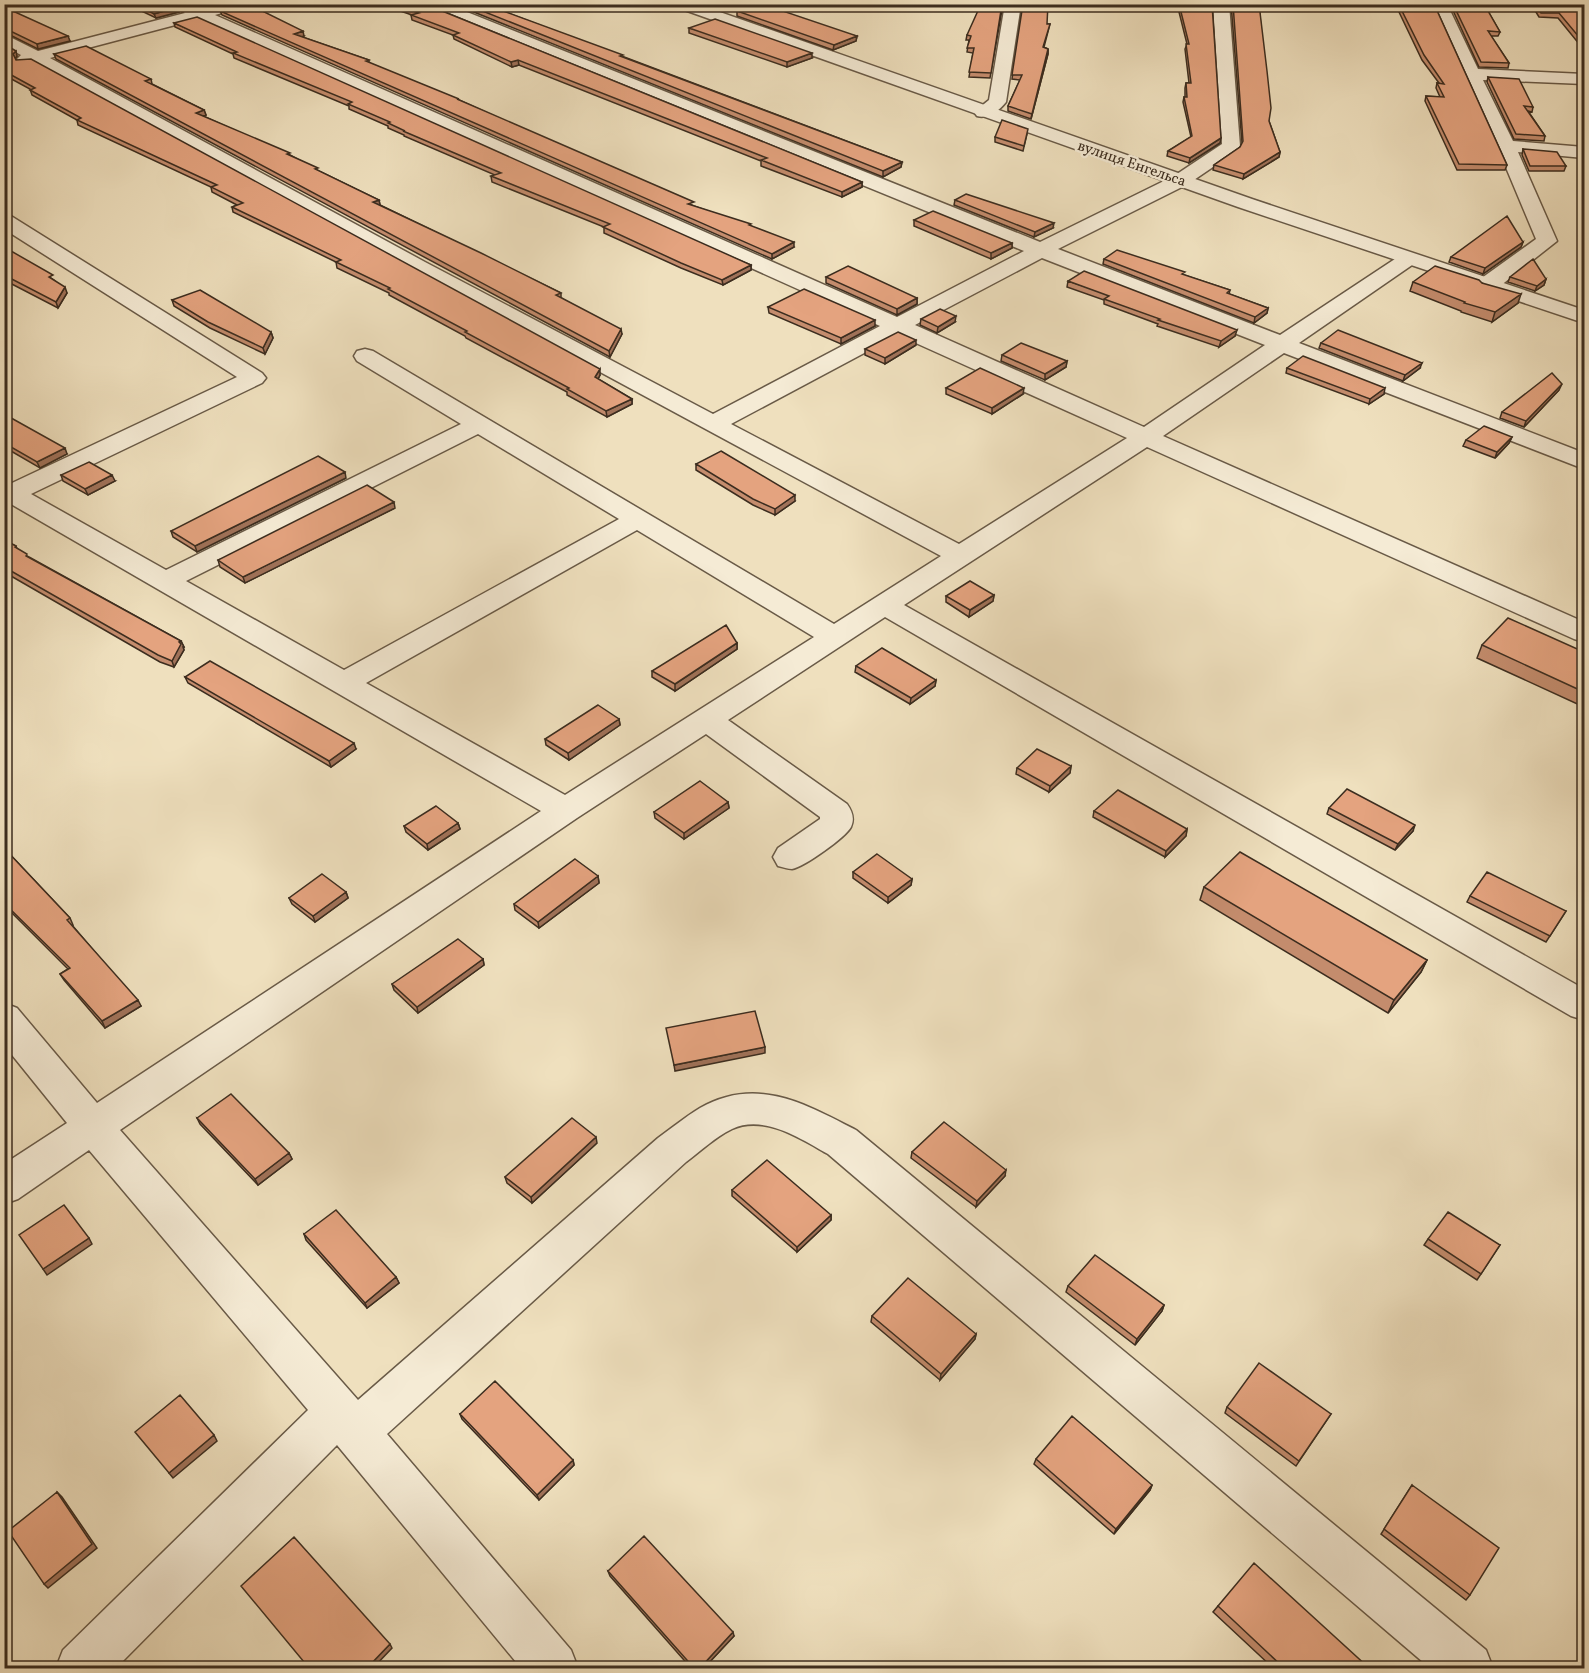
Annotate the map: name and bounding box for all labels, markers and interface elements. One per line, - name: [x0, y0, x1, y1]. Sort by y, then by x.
- street label: вулиця Енгельса: [1074, 136, 1189, 193]

